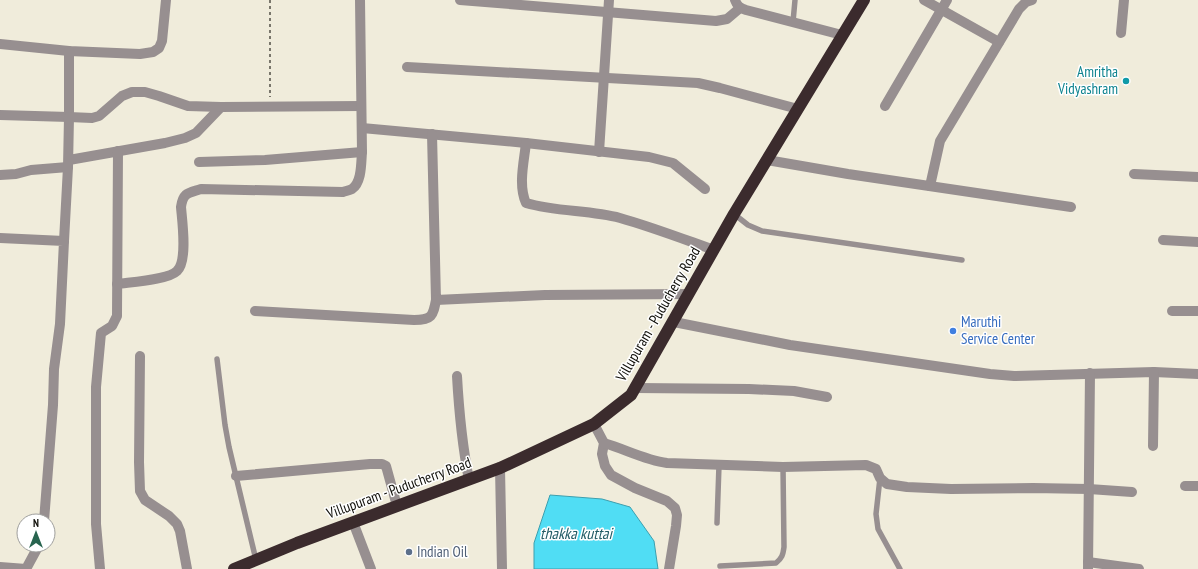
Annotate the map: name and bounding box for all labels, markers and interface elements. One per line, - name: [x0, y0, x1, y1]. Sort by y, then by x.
- place label: Amritha Vidyashram: [1057, 62, 1118, 98]
- marker: Amritha Vidyashram: [1121, 76, 1131, 86]
- street label: Villupuram - Puducherry Road: [611, 243, 704, 385]
- place label: Maruthi Service Center: [961, 312, 1036, 348]
- marker: Maruthi Service Center: [948, 326, 958, 336]
- street label: Villupuram - Puducherry Road: [323, 453, 474, 523]
- north arrow: [16, 513, 56, 553]
- text: N: [33, 516, 39, 530]
- water label: thakka kuttai: [540, 523, 614, 543]
- place label: Indian Oil: [417, 542, 468, 561]
- marker: Indian Oil: [404, 547, 414, 557]

